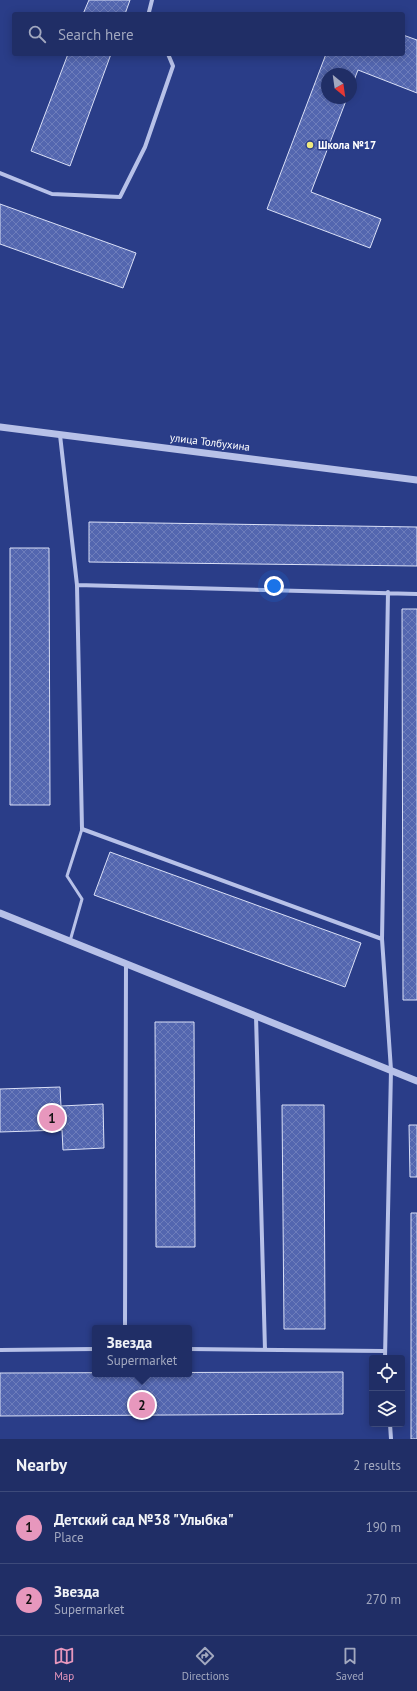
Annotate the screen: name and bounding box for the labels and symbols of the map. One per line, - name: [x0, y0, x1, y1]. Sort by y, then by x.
- north arrow: [321, 68, 357, 104]
- place label: Школа №17: [318, 138, 376, 152]
- marker: Школа №17: [305, 140, 315, 150]
- street label: улица Толбухина: [169, 430, 251, 454]
- your location: [264, 576, 284, 596]
- pin: 1: [39, 1103, 65, 1133]
- pin: 2: [129, 1390, 155, 1420]

